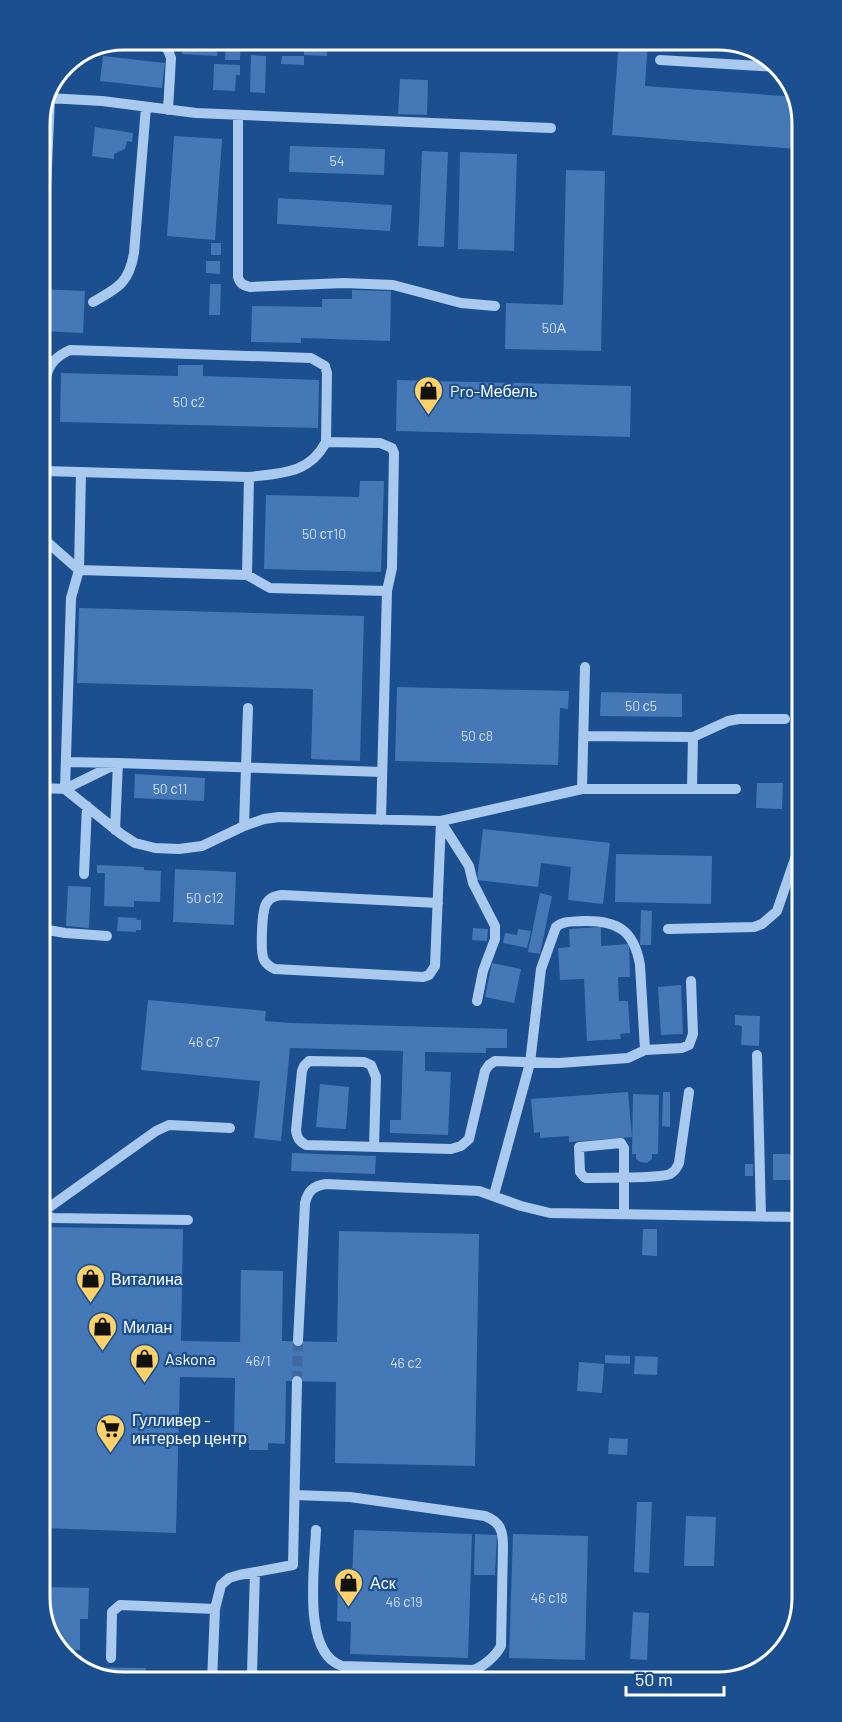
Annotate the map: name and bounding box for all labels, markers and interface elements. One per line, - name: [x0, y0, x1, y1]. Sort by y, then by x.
- house number: 54: [330, 152, 344, 169]
- house number: 50А: [542, 319, 567, 336]
- shop icon: Pro-Мебель: [413, 374, 445, 416]
- place label: Pro-Мебель: [450, 381, 538, 400]
- house number: 50 с2: [173, 393, 205, 410]
- house number: 50 ст10: [302, 525, 346, 542]
- house number: 50 с5: [625, 697, 657, 714]
- house number: 50 с8: [461, 727, 493, 744]
- house number: 50 с11: [153, 780, 187, 797]
- house number: 50 с12: [186, 889, 224, 906]
- house number: 46 с7: [188, 1033, 220, 1050]
- shop icon: Виталина: [74, 1262, 106, 1304]
- place label: Виталина: [111, 1269, 183, 1288]
- shop icon: Милан: [86, 1310, 118, 1352]
- place label: Милан: [123, 1317, 172, 1336]
- shop icon: Askona: [128, 1342, 160, 1384]
- place label: Askona: [165, 1349, 216, 1368]
- house number: 46/1: [245, 1352, 271, 1369]
- house number: 46 с2: [390, 1354, 422, 1371]
- place label: Гулливер - интерьер центр: [132, 1410, 247, 1447]
- supermarket icon: Гулливер - интерьер центр: [95, 1412, 127, 1454]
- shop icon: Аск: [333, 1566, 365, 1608]
- place label: Аск: [370, 1573, 397, 1592]
- house number: 46 с18: [531, 1589, 567, 1606]
- house number: 46 с19: [386, 1593, 422, 1610]
- scale bar: [626, 1659, 724, 1697]
- text: 50 m: [635, 1668, 673, 1690]

